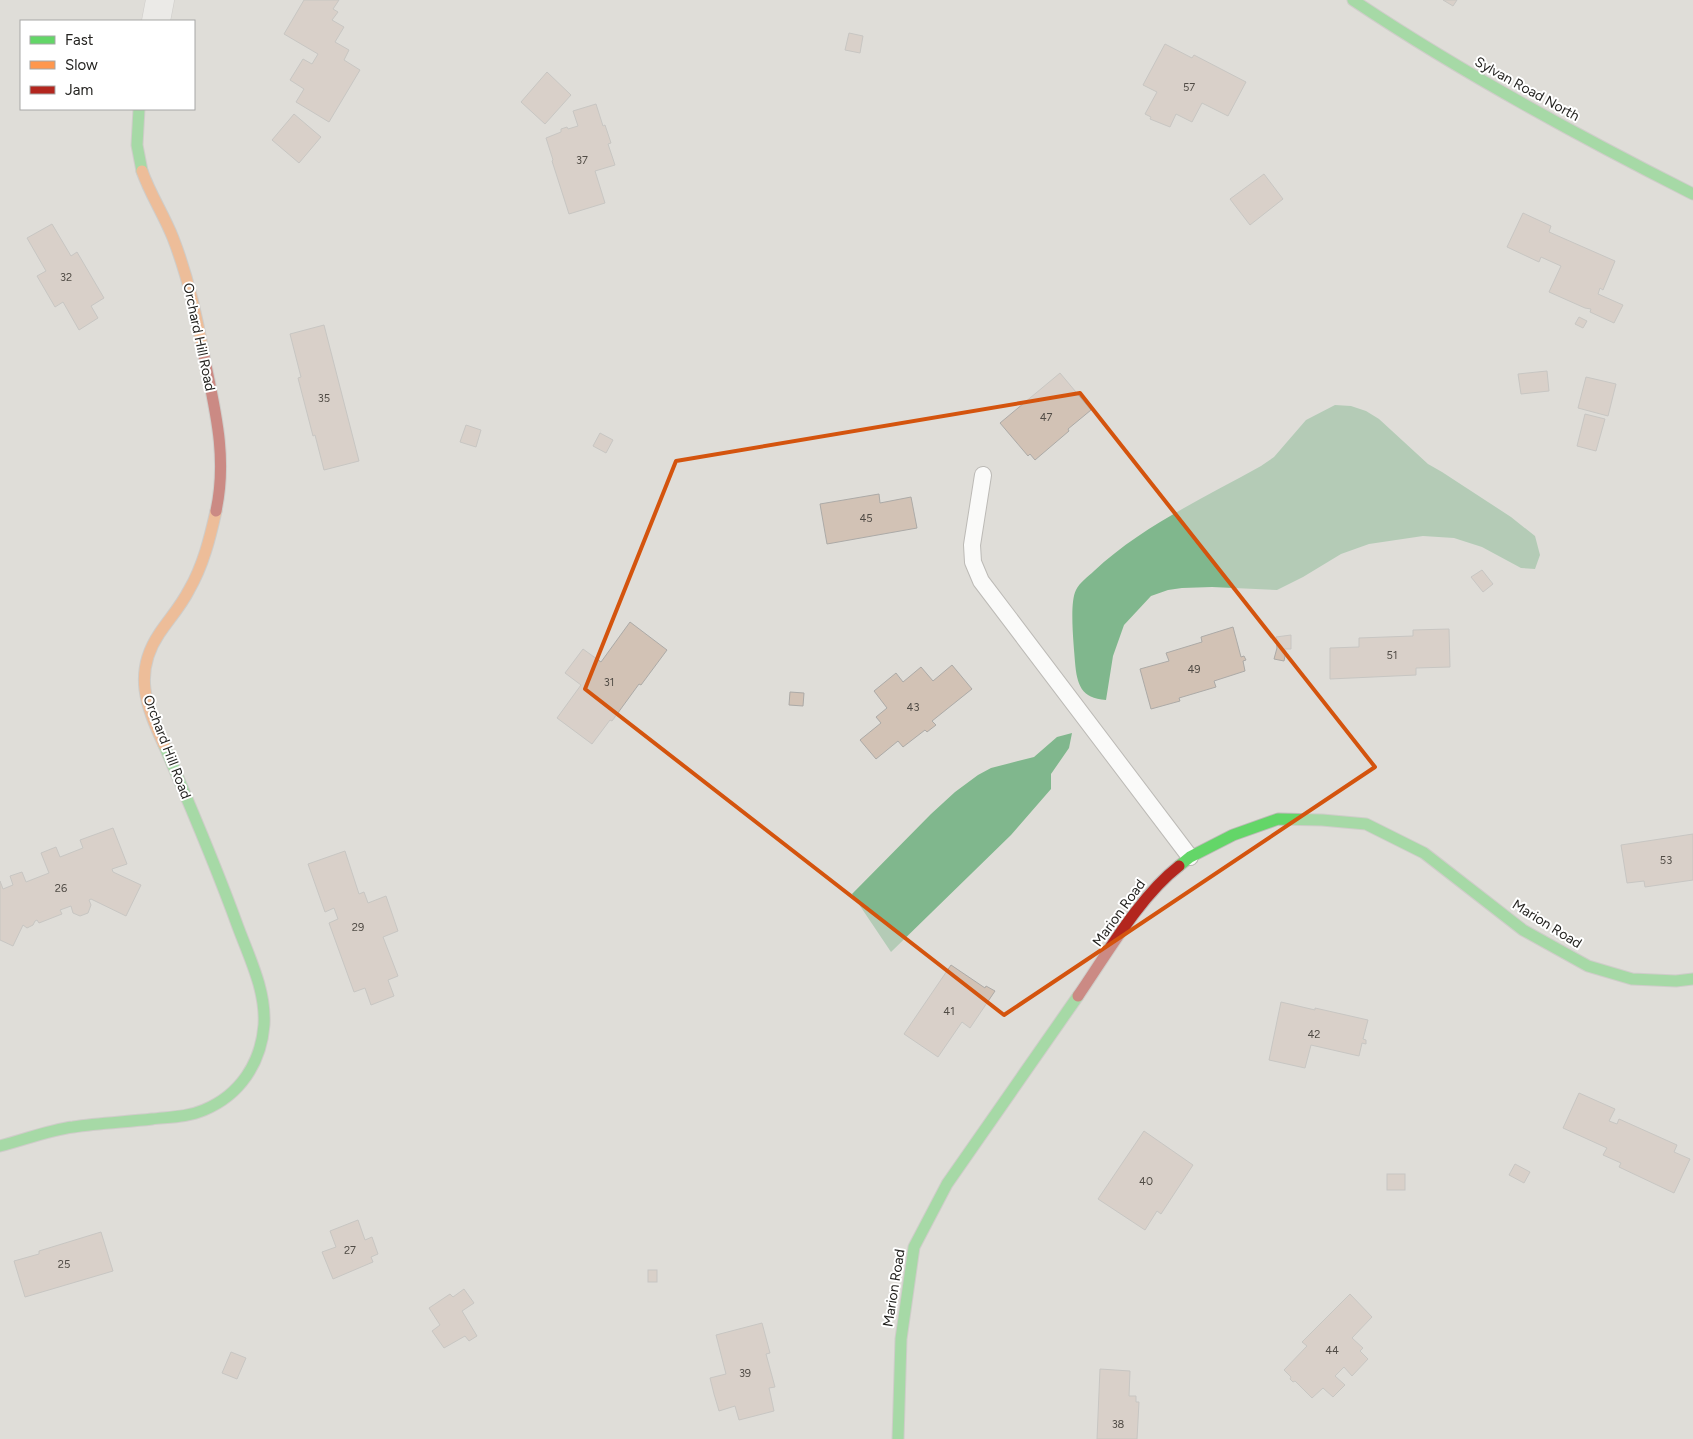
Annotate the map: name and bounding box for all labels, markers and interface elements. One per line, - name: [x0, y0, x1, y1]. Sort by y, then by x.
- legend: [20, 20, 195, 110]
- text: Fast: [65, 31, 94, 49]
- street label: Sylvan Road North: [1472, 53, 1582, 125]
- text: Slow: [65, 56, 98, 74]
- text: Jam: [65, 81, 93, 99]
- house number: 57: [1183, 81, 1195, 94]
- house number: 37: [576, 154, 588, 167]
- house number: 32: [60, 271, 72, 284]
- street label: Orchard Hill Road: [179, 281, 219, 393]
- house number: 35: [318, 392, 330, 405]
- house number: 47: [1040, 411, 1052, 424]
- house number: 45: [859, 512, 873, 525]
- house number: 51: [1387, 649, 1397, 662]
- house number: 49: [1187, 663, 1201, 676]
- house number: 31: [604, 676, 614, 689]
- street label: Orchard Hill Road: [139, 693, 195, 801]
- house number: 43: [907, 701, 919, 714]
- house number: 53: [1660, 854, 1672, 867]
- street label: Marion Road: [1089, 876, 1149, 950]
- house number: 26: [55, 882, 67, 895]
- street label: Marion Road: [1509, 896, 1585, 952]
- house number: 29: [352, 921, 364, 934]
- house number: 41: [943, 1005, 955, 1018]
- house number: 42: [1308, 1028, 1320, 1041]
- house number: 40: [1139, 1175, 1153, 1188]
- house number: 27: [344, 1244, 356, 1257]
- street label: Marion Road: [879, 1248, 909, 1328]
- house number: 25: [58, 1258, 70, 1271]
- house number: 44: [1325, 1344, 1339, 1357]
- house number: 39: [739, 1367, 751, 1380]
- house number: 38: [1112, 1418, 1125, 1431]

